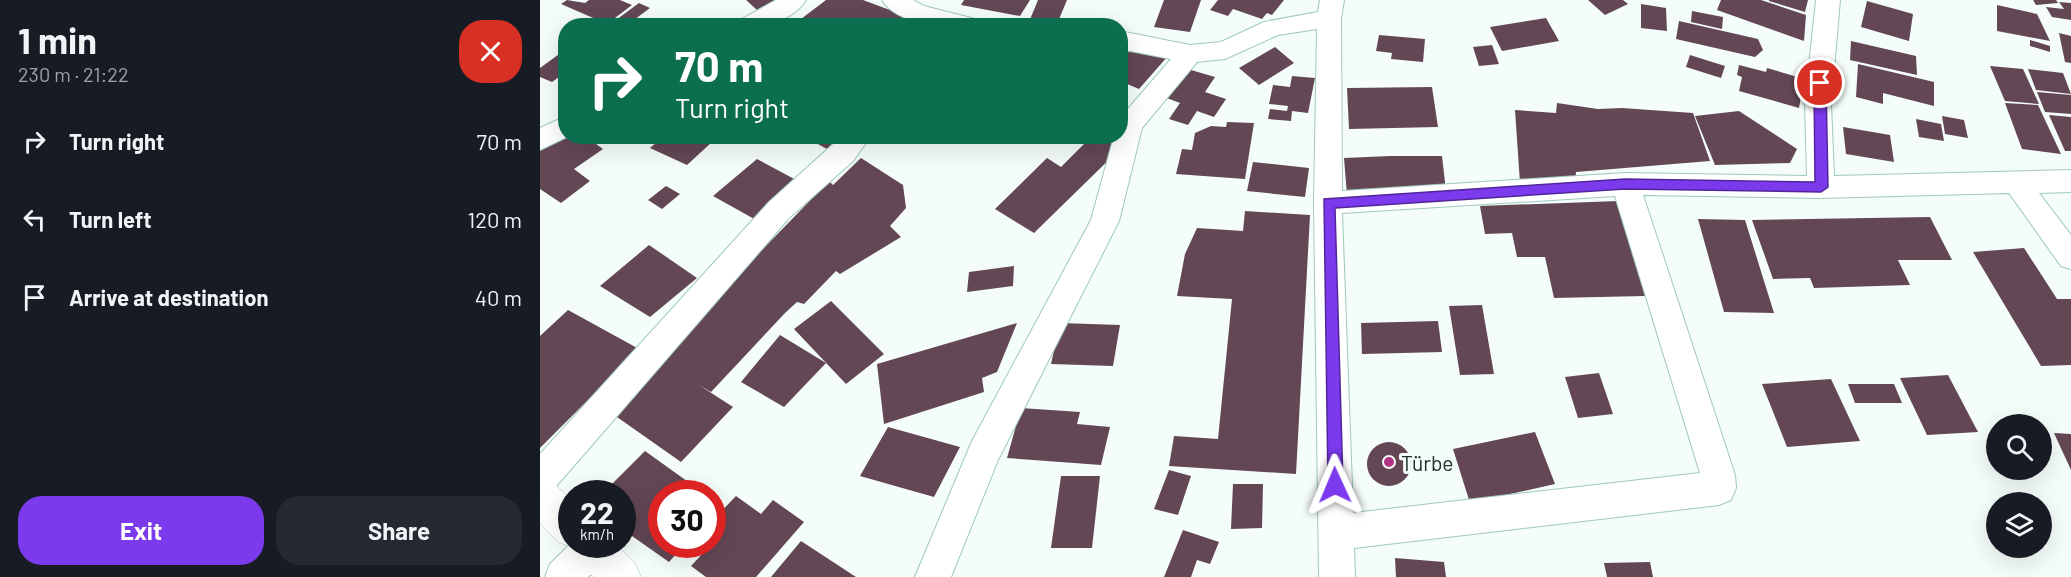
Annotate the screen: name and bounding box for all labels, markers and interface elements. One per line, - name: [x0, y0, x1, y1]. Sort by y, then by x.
- text: 1 min: [18, 18, 97, 61]
- button: close: [459, 20, 522, 83]
- text: 70 m: [675, 40, 763, 90]
- icon: right: [576, 42, 654, 120]
- pin: [1794, 57, 1845, 108]
- text: 230 m · 21:22: [18, 62, 129, 86]
- icon: arrive: [1803, 66, 1836, 99]
- text: Turn right: [675, 91, 789, 123]
- icon: right: [18, 125, 51, 158]
- text: Turn right: [69, 128, 164, 154]
- text: 70 m: [477, 128, 522, 154]
- icon: left: [18, 203, 51, 236]
- text: Turn left: [69, 206, 152, 232]
- text: 120 m: [467, 206, 522, 232]
- icon: arrive: [18, 281, 51, 314]
- text: Arrive at destination: [69, 284, 268, 310]
- text: 40 m: [475, 284, 522, 310]
- map controls: [1986, 414, 2052, 558]
- button: search: [1986, 414, 2052, 480]
- place label: Türbe: [1401, 450, 1454, 475]
- position arrow: [1303, 453, 1367, 517]
- marker: Türbe: [1382, 455, 1396, 469]
- speed limit sign: 30: [648, 480, 726, 558]
- button: layers: [1986, 492, 2052, 558]
- text: 22: [580, 494, 614, 530]
- button: Exit: [18, 496, 264, 565]
- button: Share: [276, 496, 522, 565]
- text: km/h: [580, 525, 614, 543]

